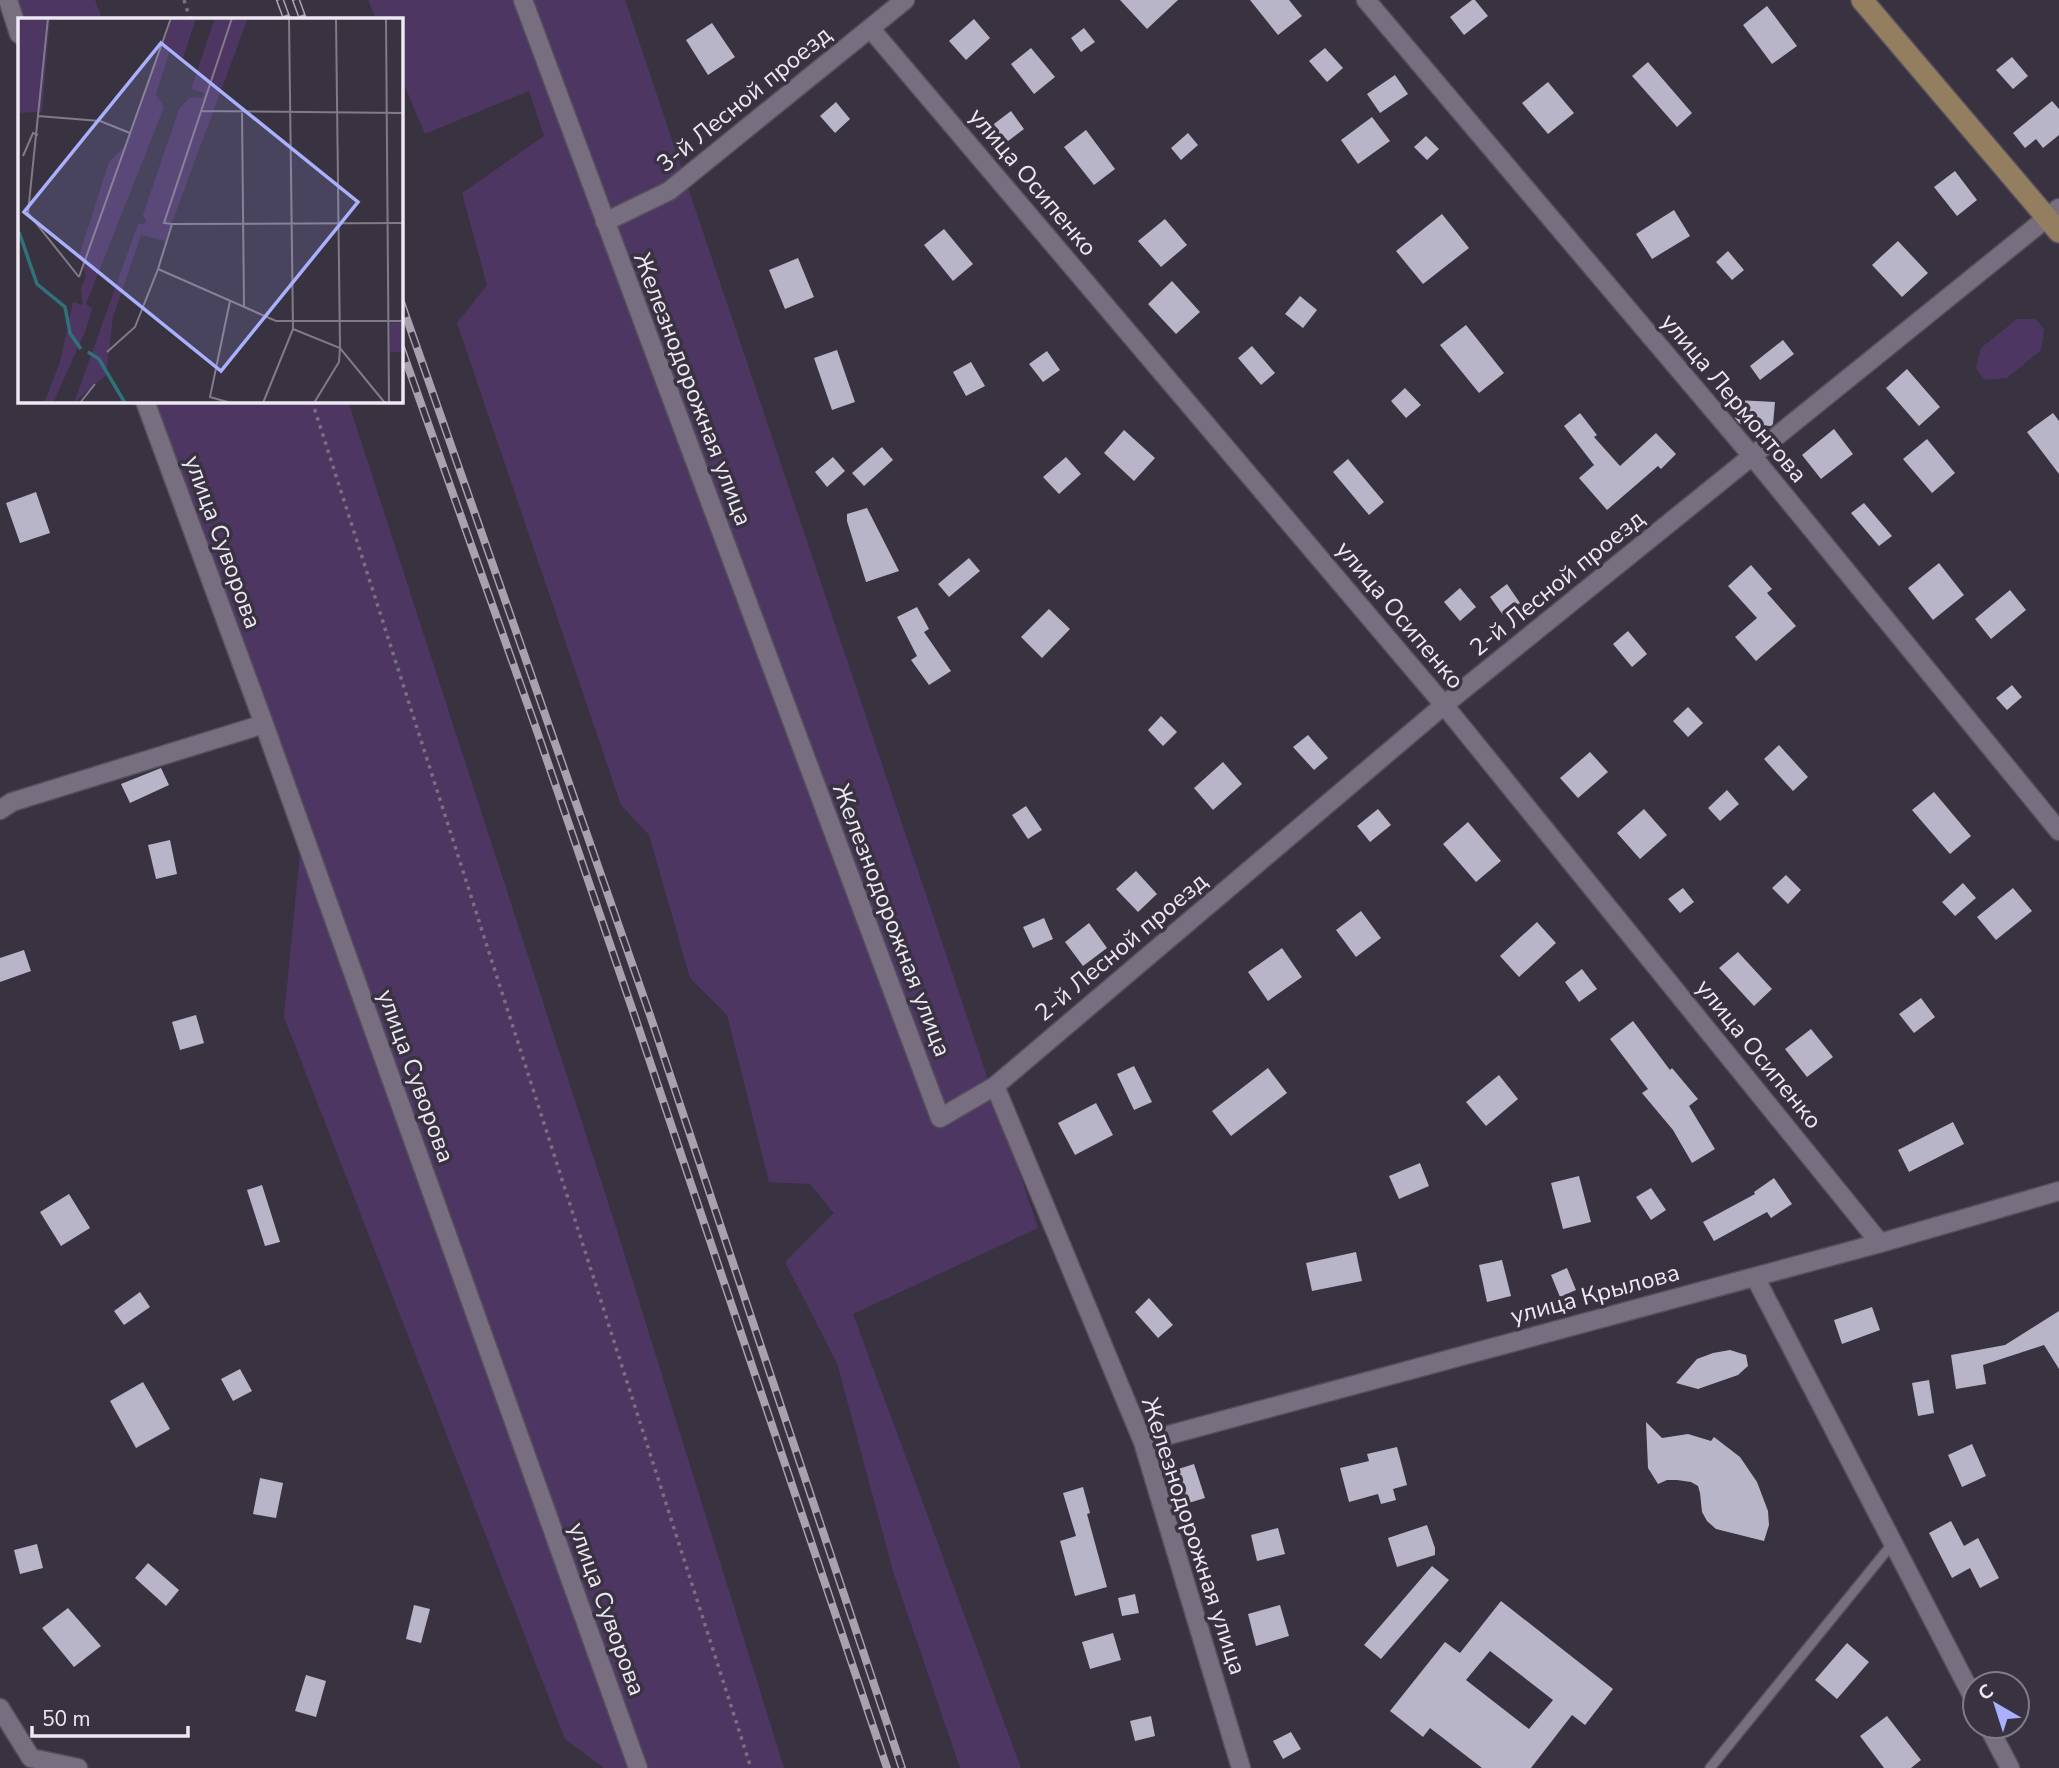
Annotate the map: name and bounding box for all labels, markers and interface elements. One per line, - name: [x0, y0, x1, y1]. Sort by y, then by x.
- inset map: [18, 18, 402, 402]
- street label: 3-й Лесной проезд: [650, 19, 838, 179]
- street label: улица Осипенко: [962, 101, 1104, 263]
- street label: Железнодорожная улица: [626, 248, 760, 530]
- street label: улица Лермонтова: [1654, 307, 1814, 489]
- street label: улица Суворова: [177, 451, 269, 633]
- street label: 2-й Лесной проезд: [1463, 503, 1651, 663]
- street label: улица Осипенко: [1329, 534, 1471, 696]
- street label: Железнодорожная улица: [825, 779, 959, 1061]
- street label: 2-й Лесной проезд: [1028, 865, 1214, 1029]
- street label: улица Осипенко: [1689, 972, 1829, 1136]
- street label: улица Суворова: [370, 985, 462, 1167]
- street label: улица Крылова: [1507, 1256, 1683, 1332]
- street label: Железнодорожная улица: [1134, 1393, 1254, 1679]
- street label: улица Суворова: [561, 1518, 653, 1700]
- north arrow: [1961, 1670, 2031, 1740]
- text: С: [1973, 1678, 1999, 1707]
- scale bar: [32, 1694, 187, 1738]
- text: 50 m: [42, 1705, 91, 1733]

